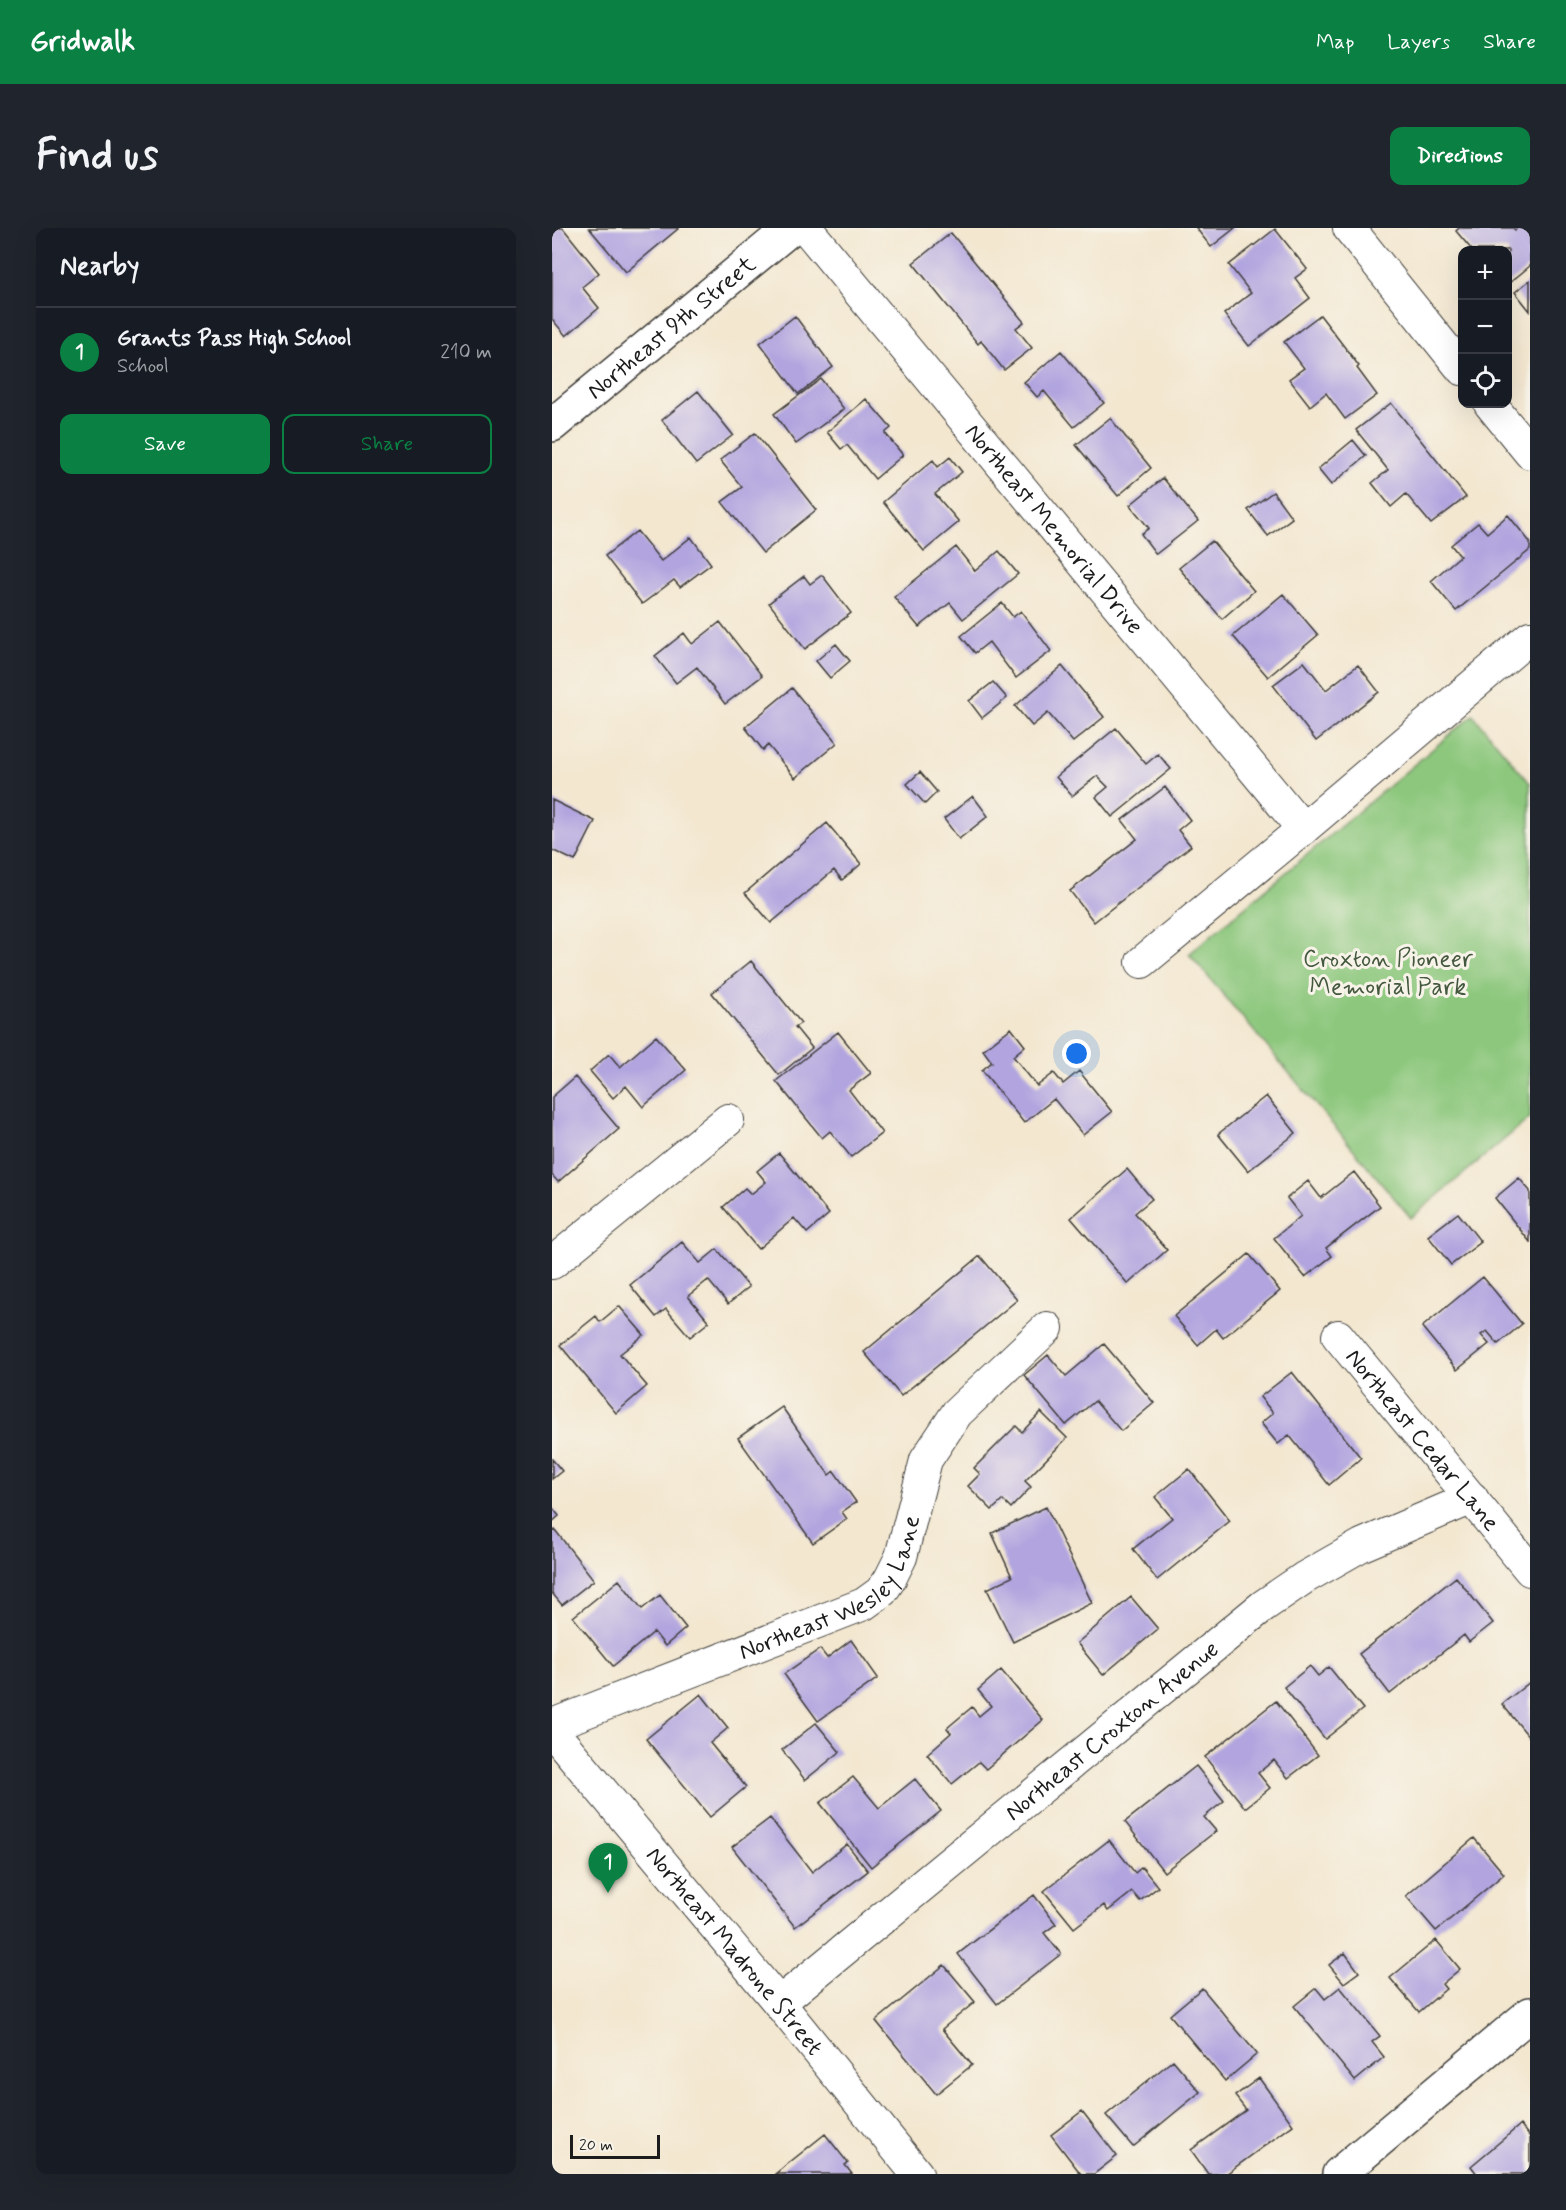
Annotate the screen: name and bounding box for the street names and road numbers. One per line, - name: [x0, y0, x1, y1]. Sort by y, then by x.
- street label: Northeast 9th Street: [581, 250, 763, 407]
- street label: Northeast Memorial Drive: [957, 418, 1150, 641]
- street label: Northeast Cedar Lane: [1338, 1343, 1506, 1538]
- street label: Northeast Wesley Lane: [735, 1512, 928, 1668]
- street label: Northeast Croxton Avenue: [999, 1634, 1226, 1828]
- street label: Northeast Madrone Street: [638, 1841, 829, 2062]

